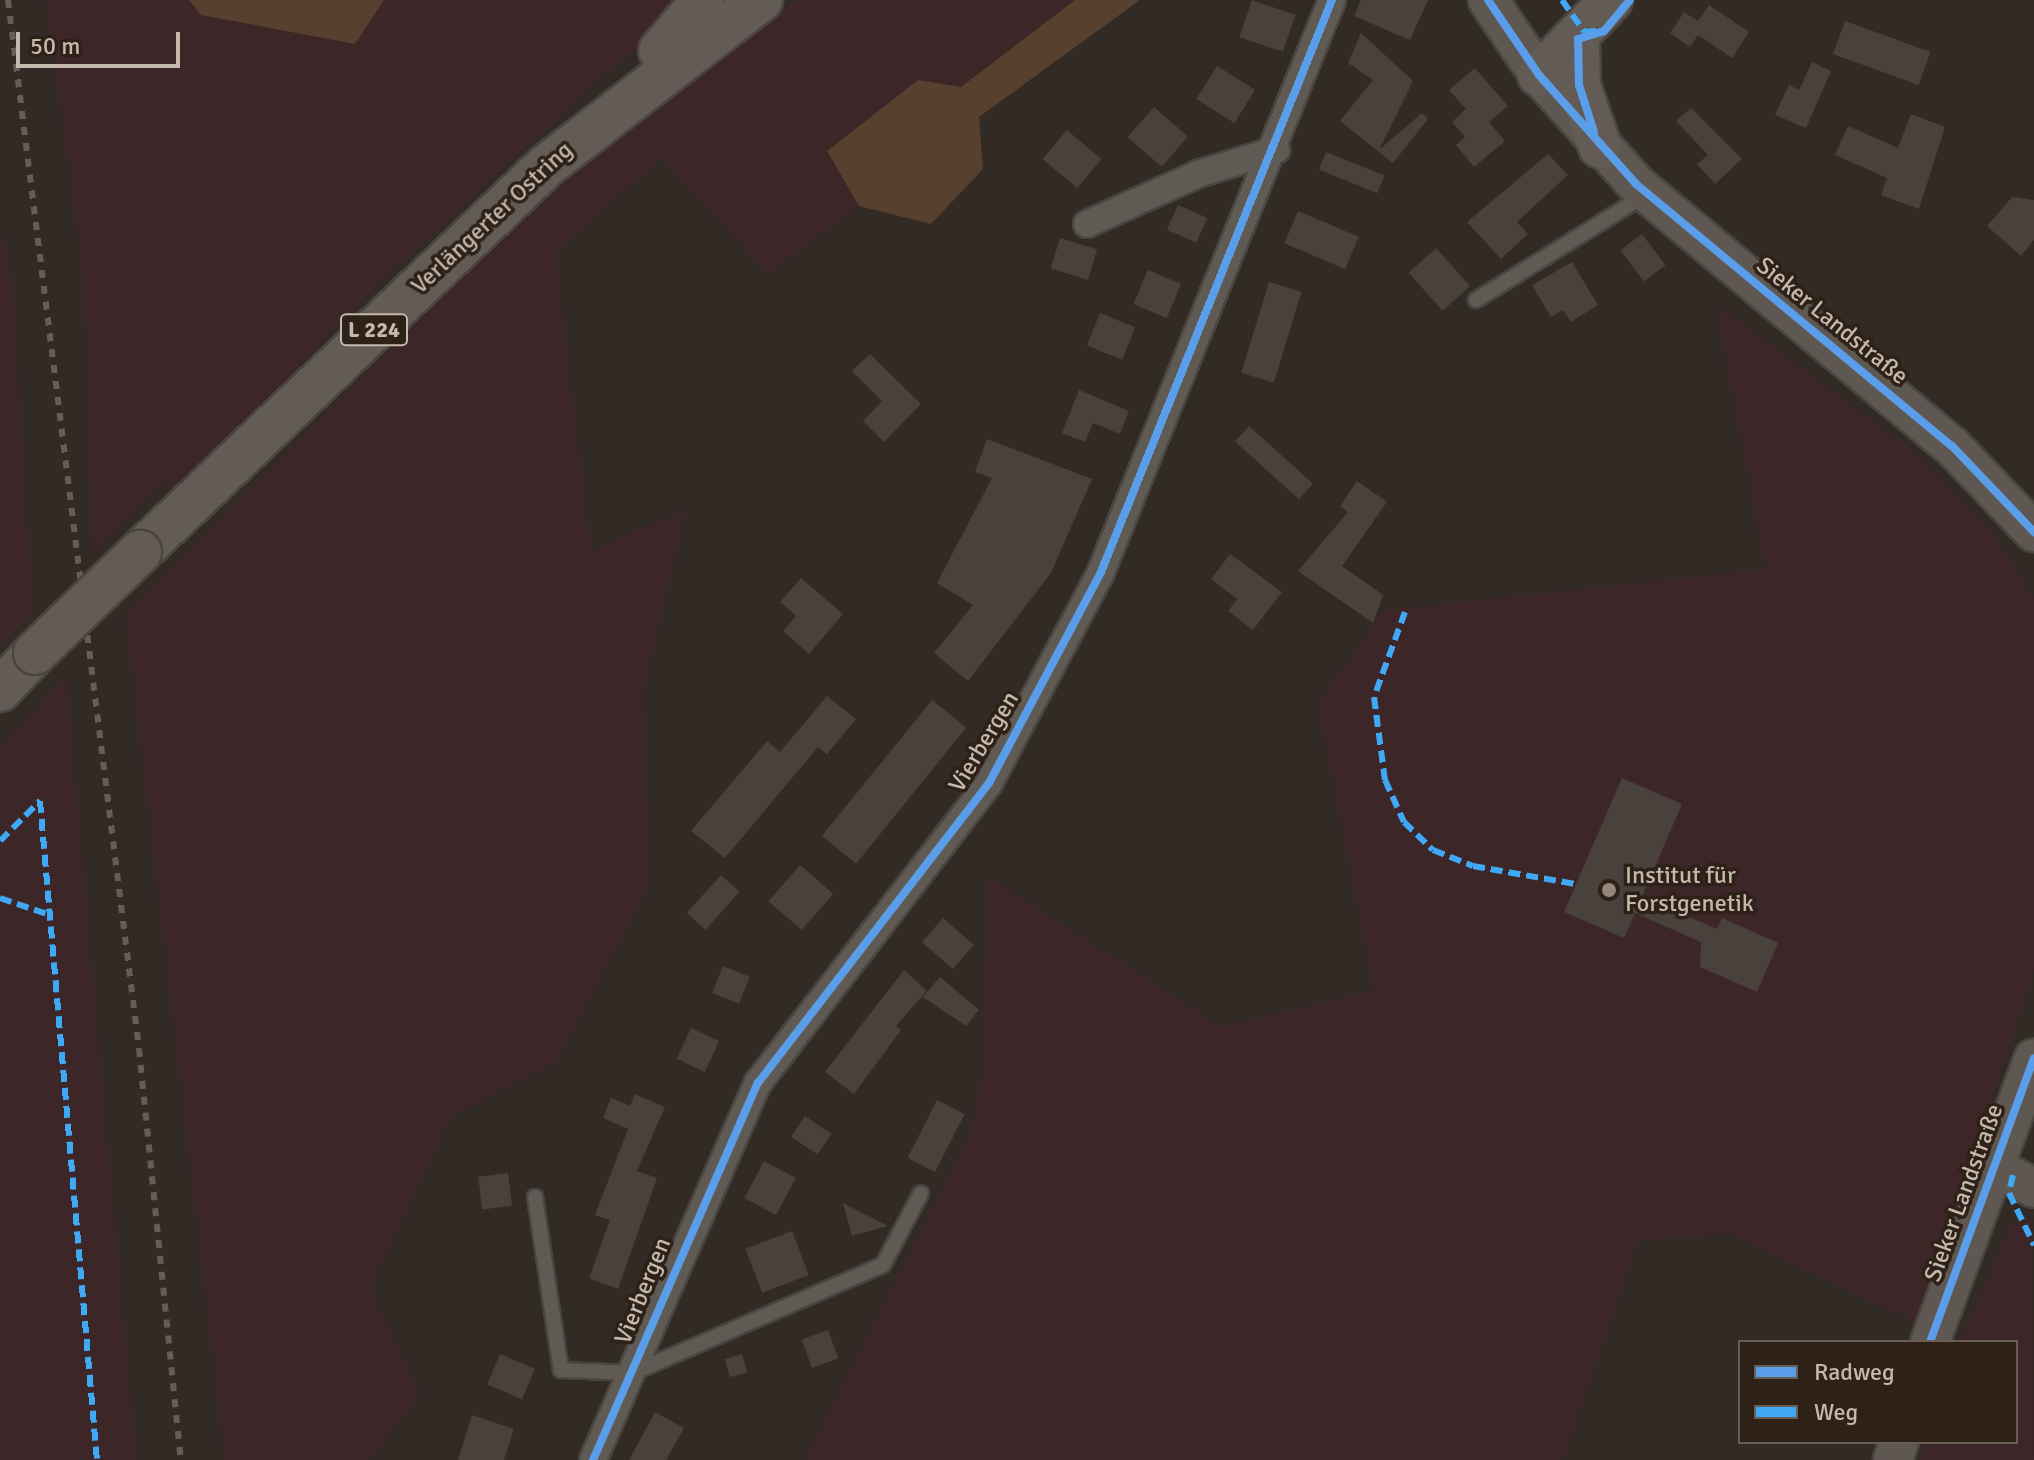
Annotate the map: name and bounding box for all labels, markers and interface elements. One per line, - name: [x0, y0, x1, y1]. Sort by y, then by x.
- scale bar: [20, 16, 184, 66]
- text: 50 m: [30, 31, 80, 61]
- street label: Verlängerter Ostring: [405, 136, 579, 300]
- street label: Sieker Landstraße: [1750, 251, 1914, 391]
- road number: L 224: [340, 312, 408, 348]
- street label: Vierbergen: [943, 686, 1025, 798]
- place label: Institut für Forstgenetik: [1625, 862, 1754, 918]
- marker: Institut für Forstgenetik: [1600, 881, 1618, 899]
- street label: Sieker Landstraße: [1919, 1100, 2009, 1286]
- street label: Vierbergen: [609, 1234, 677, 1348]
- legend: [1738, 1340, 2018, 1444]
- text: Radweg: [1814, 1357, 1895, 1387]
- text: Weg: [1814, 1397, 1858, 1427]

